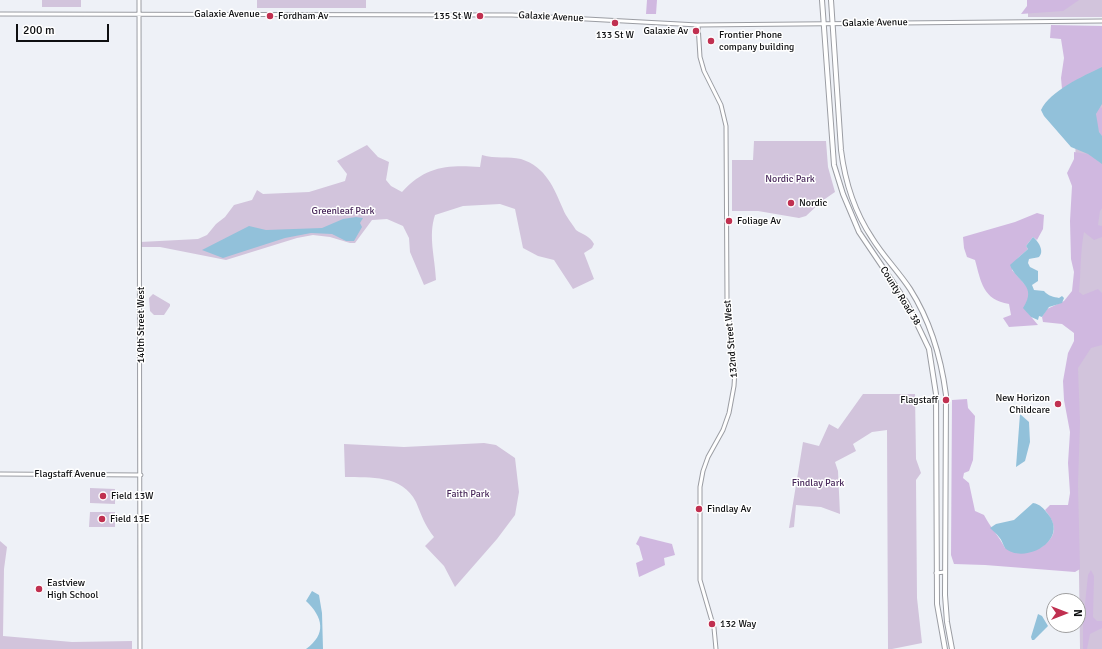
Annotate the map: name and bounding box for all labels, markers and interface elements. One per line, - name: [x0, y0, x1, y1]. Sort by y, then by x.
- street label: Galaxie Avenue: [194, 8, 260, 20]
- street label: Galaxie Avenue: [518, 9, 584, 25]
- place label: Fordham Av: [278, 10, 328, 22]
- place label: 135 St W: [434, 10, 472, 22]
- marker: Fordham Av: [265, 11, 275, 21]
- marker: 135 St W: [475, 11, 485, 21]
- scale bar: [18, 16, 111, 42]
- street label: Galaxie Avenue: [842, 16, 908, 30]
- marker: 133 St W: [610, 18, 620, 28]
- text: 200 m: [23, 23, 55, 38]
- place label: Galaxie Av: [643, 25, 688, 37]
- marker: Galaxie Av: [691, 26, 701, 36]
- place label: 133 St W: [596, 29, 634, 41]
- place label: Frontier Phone company building: [719, 29, 794, 52]
- marker: Frontier Phone company building: [706, 36, 716, 46]
- park label: Nordic Park: [765, 173, 815, 185]
- place label: Nordic: [799, 197, 827, 209]
- marker: Nordic: [786, 198, 796, 208]
- park label: Greenleaf Park: [311, 205, 375, 217]
- place label: Foliage Av: [737, 215, 781, 227]
- marker: Foliage Av: [724, 216, 734, 226]
- street label: County Road 38: [877, 264, 923, 328]
- street label: 140th Street West: [135, 287, 147, 363]
- street label: 132nd Street West: [722, 299, 740, 379]
- place label: New Horizon Childcare: [995, 392, 1050, 416]
- place label: Flagstaff: [900, 394, 938, 406]
- marker: Flagstaff: [941, 395, 951, 405]
- marker: New Horizon Childcare: [1053, 399, 1063, 409]
- street label: Flagstaff Avenue: [34, 468, 106, 480]
- park label: Findlay Park: [792, 477, 844, 489]
- park label: Faith Park: [447, 488, 489, 500]
- place label: Field 13W: [111, 490, 154, 502]
- marker: Field 13W: [98, 491, 108, 501]
- place label: Findlay Av: [707, 503, 751, 515]
- marker: Findlay Av: [694, 504, 704, 514]
- place label: Field 13E: [110, 513, 150, 525]
- marker: Field 13E: [97, 514, 107, 524]
- place label: Eastview High School: [47, 577, 98, 600]
- marker: Eastview High School: [34, 584, 44, 594]
- north arrow: [1046, 593, 1086, 633]
- text: N: [1071, 609, 1084, 617]
- place label: 132 Way: [720, 618, 756, 630]
- marker: 132 Way: [707, 619, 717, 629]

